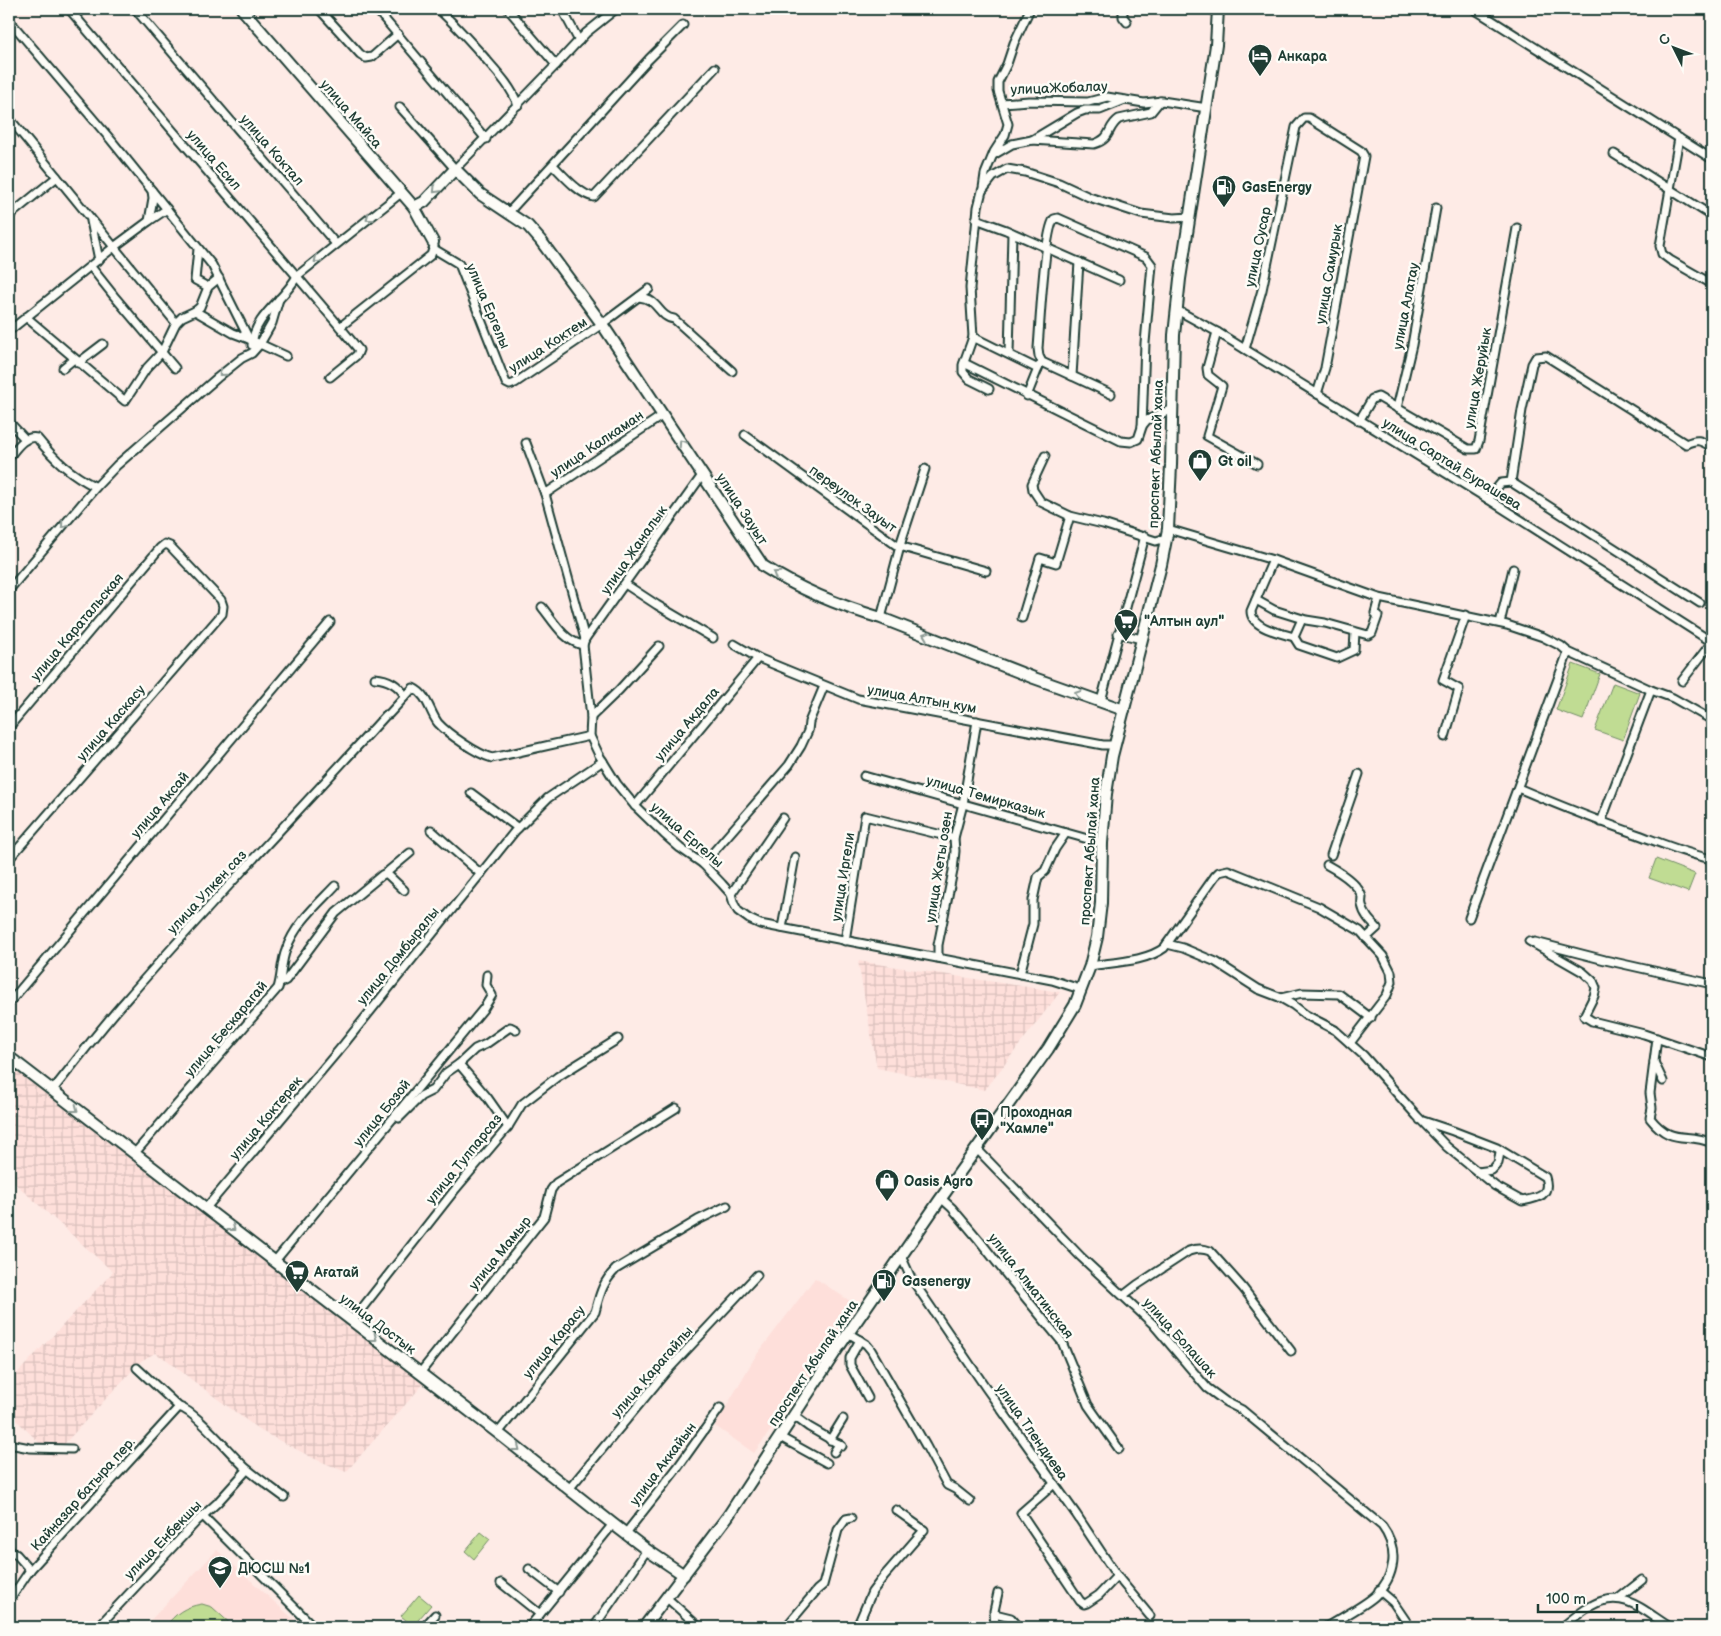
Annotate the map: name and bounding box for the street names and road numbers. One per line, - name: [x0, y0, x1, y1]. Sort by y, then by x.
- street label: улица Майса: [316, 76, 386, 152]
- street label: улицаЖобалау: [1010, 78, 1108, 98]
- street label: улица Коктал: [236, 111, 308, 189]
- street label: улица Есил: [183, 126, 245, 194]
- street label: улица Сусар: [1241, 205, 1275, 289]
- street label: улица Самурык: [1312, 222, 1346, 325]
- street label: улица Ергелы: [462, 261, 514, 351]
- street label: улица Алатау: [1389, 261, 1423, 351]
- street label: улица Коктем: [506, 313, 590, 377]
- street label: улица Жеруйык: [1461, 326, 1495, 430]
- street label: проспект Абылай хана: [1145, 379, 1167, 529]
- street label: улица Калкаман: [547, 407, 647, 481]
- street label: улица Сартай Бурашева: [1379, 414, 1525, 514]
- street label: переулок Зауыт: [806, 462, 900, 537]
- street label: улица Зауыт: [713, 470, 772, 548]
- street label: улица Жаналык: [597, 502, 671, 598]
- street label: улица Каратальская: [27, 569, 127, 684]
- street label: улица Каскасу: [73, 681, 149, 765]
- street label: улица Алтын кум: [866, 681, 978, 717]
- street label: улица Акдала: [651, 683, 723, 764]
- street label: улица Аксай: [127, 768, 193, 842]
- street label: улица Темирказык: [924, 772, 1048, 822]
- street label: проспект Абылай хана: [1076, 776, 1104, 926]
- street label: улица Ергелы: [647, 799, 727, 871]
- street label: улица Жеты озен: [922, 810, 956, 924]
- street label: улица Иргели: [828, 831, 858, 923]
- street label: улица Улкен саз: [164, 846, 250, 937]
- street label: улица Домбыралы: [353, 904, 443, 1008]
- street label: улица Бескарагай: [181, 978, 271, 1080]
- street label: улица Коктерек: [226, 1072, 306, 1163]
- street label: улица Бозой: [350, 1076, 414, 1150]
- street label: улица Тулпарсаз: [422, 1110, 506, 1208]
- street label: улица Мамыр: [465, 1213, 535, 1293]
- street label: улица Алматинская: [985, 1230, 1077, 1342]
- street label: улица Достык: [337, 1290, 420, 1358]
- street label: улица Болашак: [1140, 1294, 1221, 1382]
- street label: проспект Абылай хана: [764, 1296, 862, 1429]
- street label: улица Карасу: [519, 1302, 589, 1382]
- street label: улица Карагайлы: [608, 1323, 696, 1421]
- street label: улица Тлендиева: [992, 1380, 1072, 1484]
- street label: улица Аккайын: [626, 1419, 700, 1509]
- street label: Кайназар батыра пер.: [27, 1433, 139, 1554]
- street label: улица Енбекшы: [121, 1497, 205, 1583]

